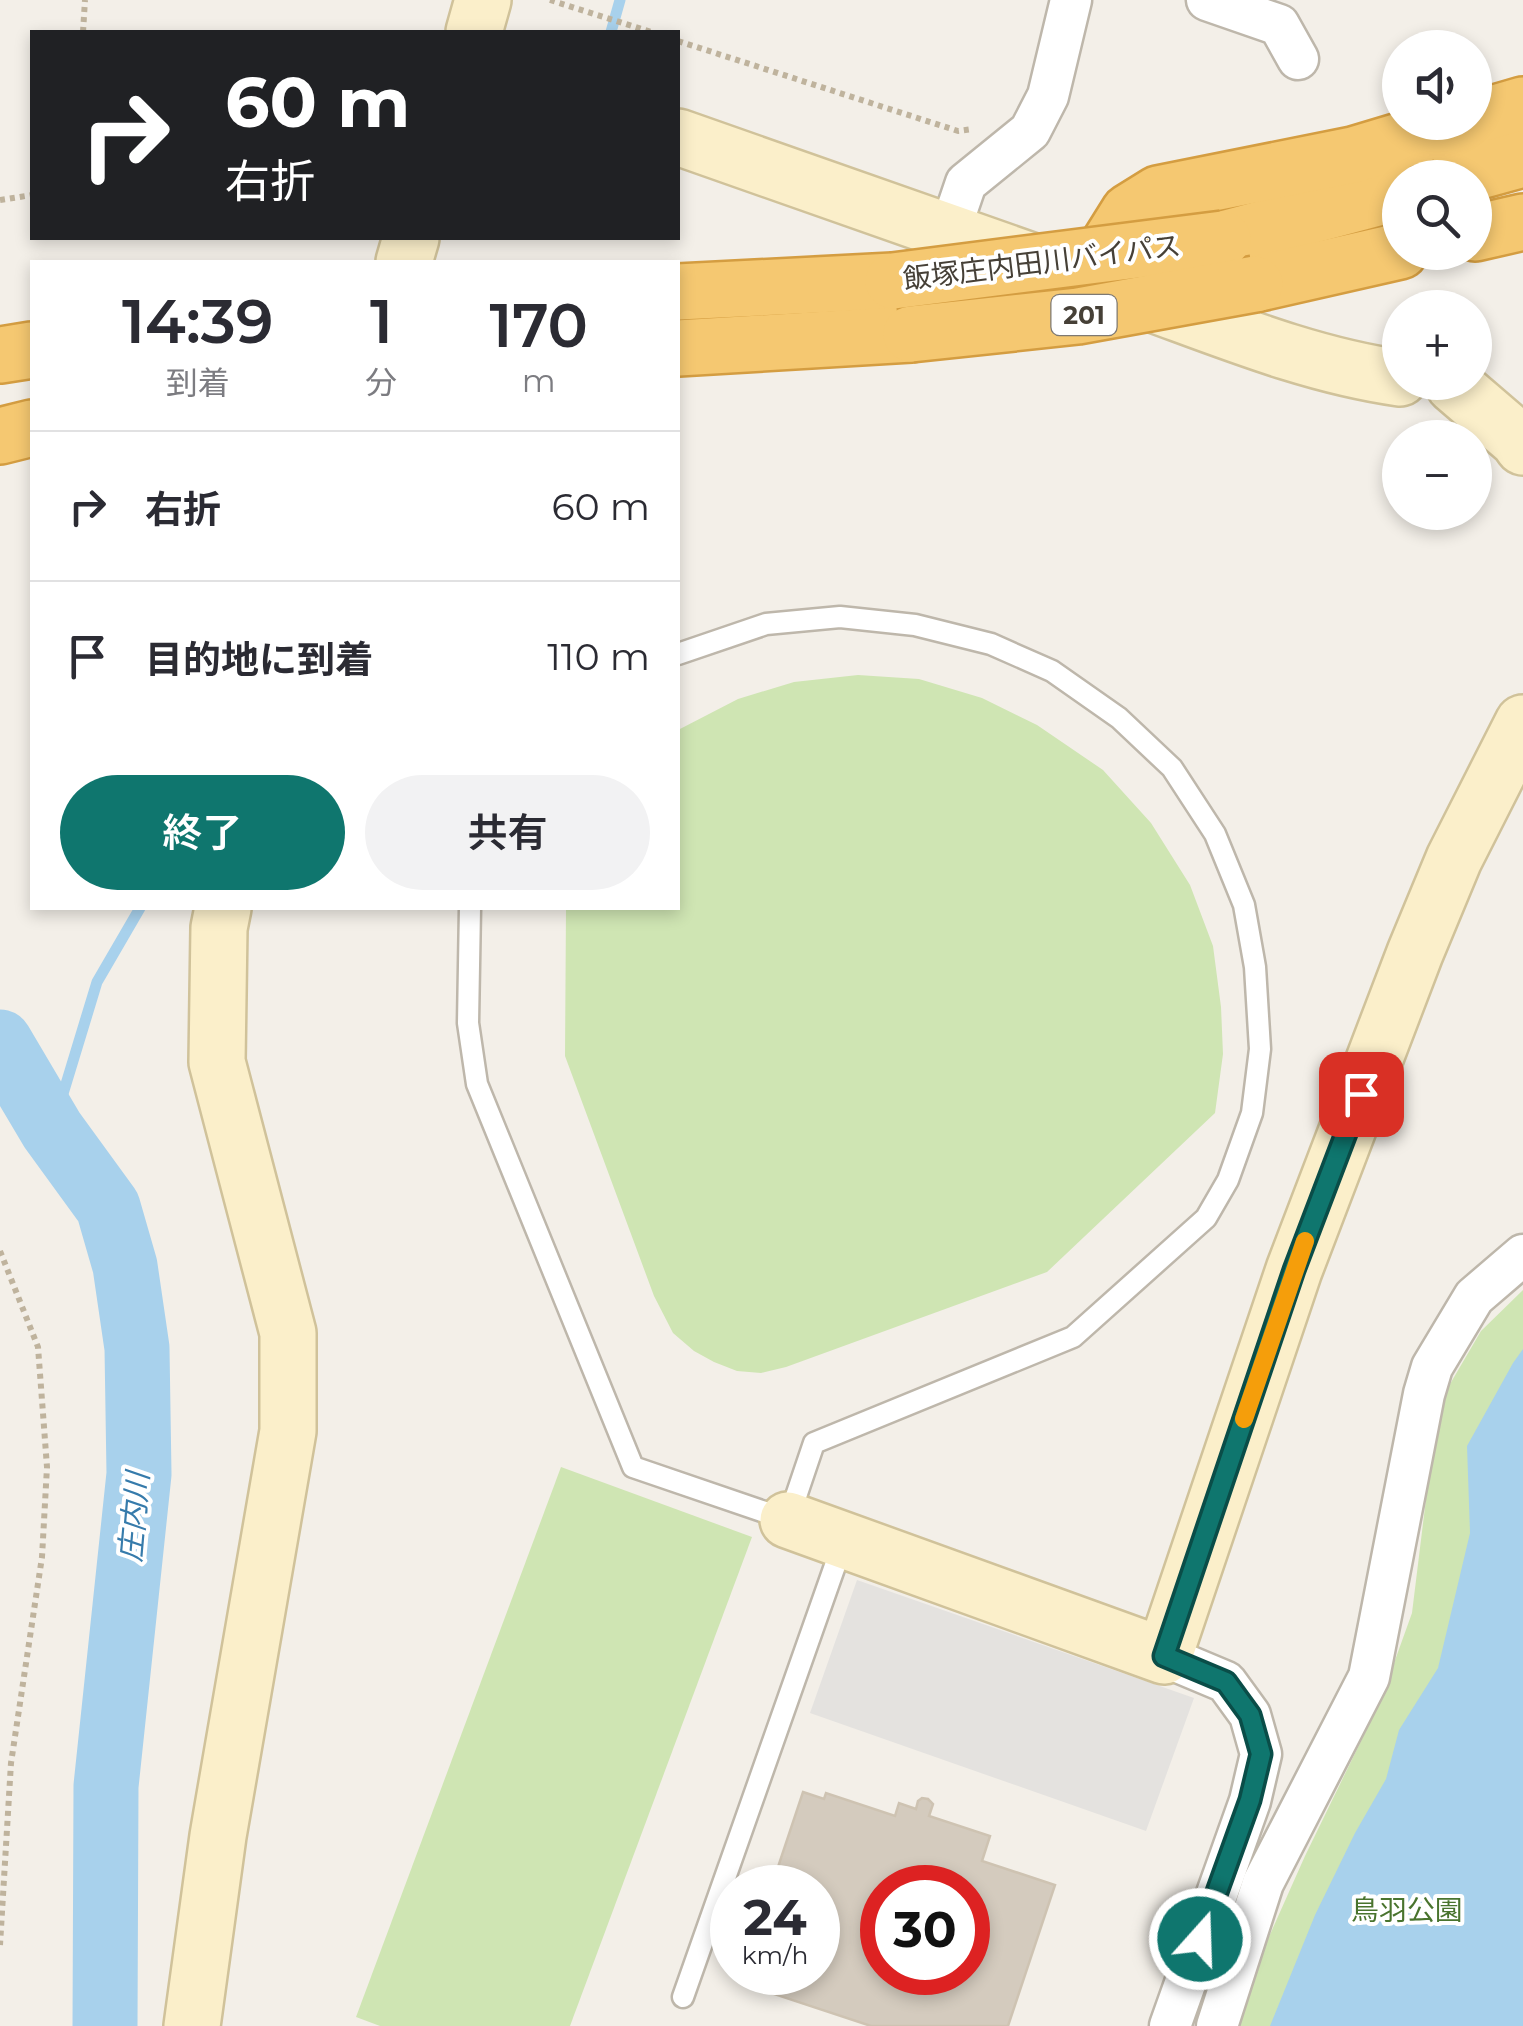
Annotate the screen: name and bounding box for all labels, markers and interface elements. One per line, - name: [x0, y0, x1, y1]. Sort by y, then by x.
- map controls: [1382, 30, 1492, 530]
- button: sound: [1382, 30, 1492, 140]
- text: 60 m: [225, 59, 410, 145]
- icon: right: [60, 70, 190, 200]
- text: 右折: [225, 153, 315, 208]
- button: search: [1382, 160, 1492, 270]
- street label: 飯塚庄内田川バイパス: [901, 228, 1183, 296]
- text: 14:39: [122, 285, 273, 358]
- text: 1: [370, 285, 393, 358]
- text: 170: [489, 289, 588, 362]
- button: +: [1382, 290, 1492, 400]
- road number: 201: [1052, 295, 1116, 335]
- text: m: [522, 361, 556, 400]
- text: 到着: [166, 363, 230, 402]
- text: 分: [365, 363, 397, 402]
- button: −: [1382, 420, 1492, 530]
- icon: right: [60, 479, 115, 534]
- text: 60 m: [551, 483, 650, 530]
- text: 右折: [145, 486, 221, 533]
- icon: arrive: [60, 629, 115, 684]
- text: 110 m: [547, 633, 650, 680]
- text: 目的地に到着: [145, 636, 373, 683]
- button: 終了: [60, 775, 345, 890]
- button: 共有: [365, 775, 650, 890]
- pin: [1319, 1052, 1404, 1137]
- icon: arrive: [1334, 1067, 1389, 1122]
- water label: 庄内川: [112, 1468, 157, 1563]
- speed limit sign: 30: [860, 1865, 990, 1995]
- text: 24: [743, 1887, 807, 1948]
- position arrow: [1148, 1887, 1252, 1991]
- park label: 鳥羽公園: [1351, 1893, 1463, 1927]
- text: km/h: [742, 1940, 808, 1970]

